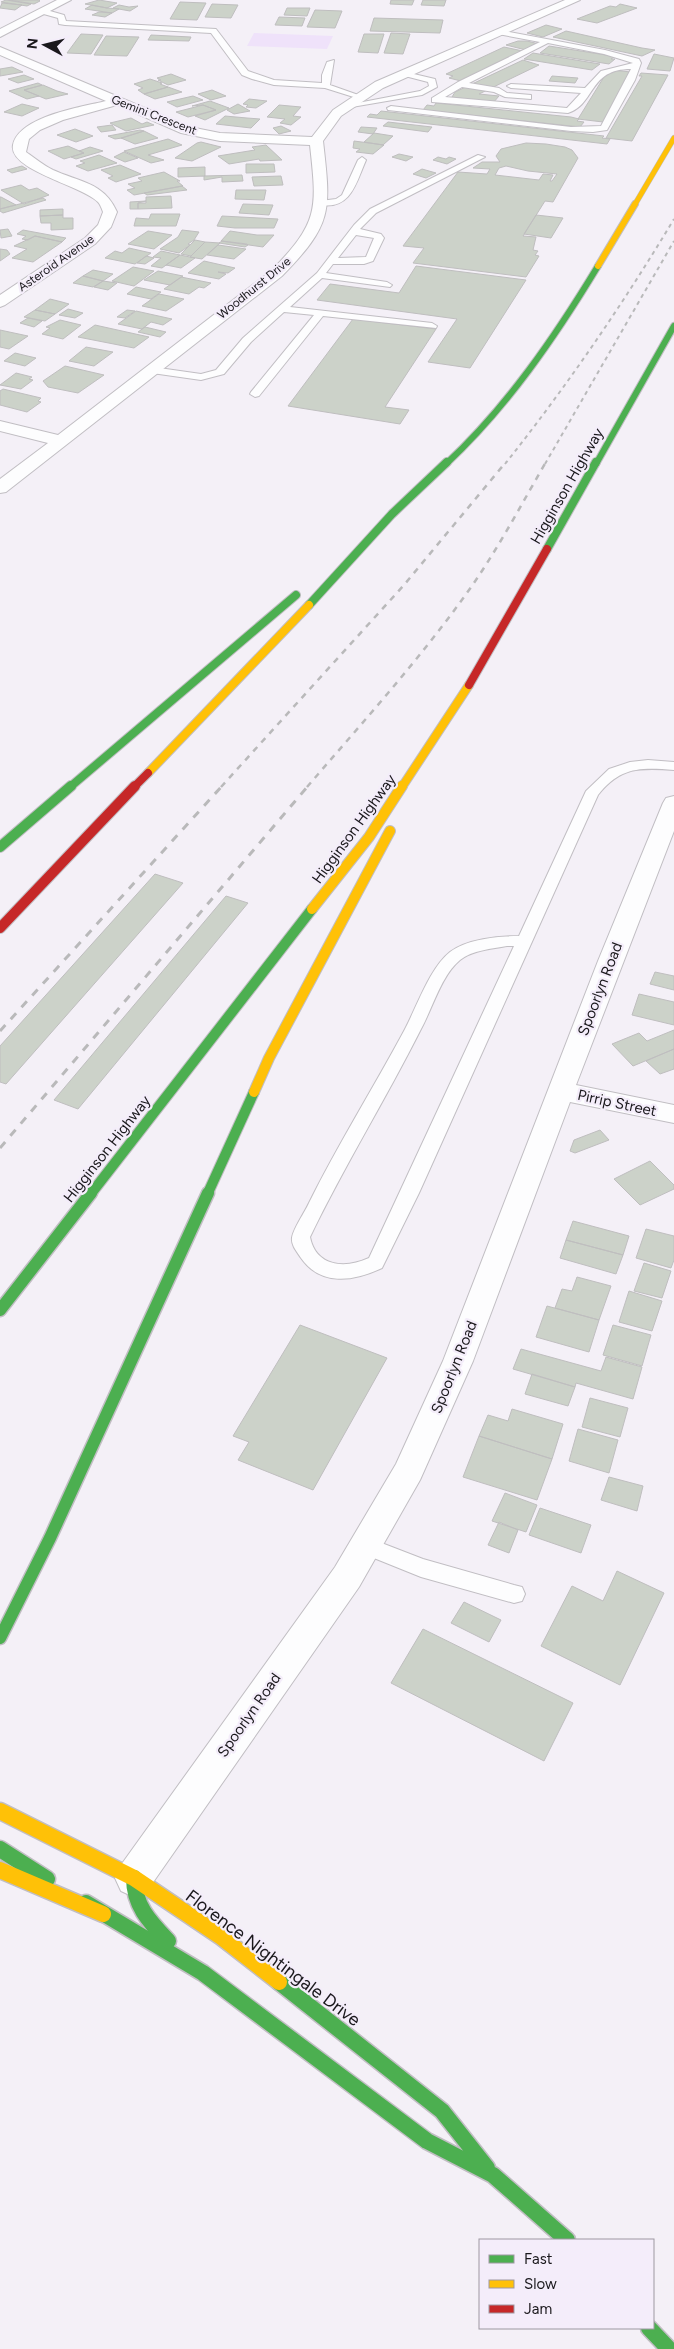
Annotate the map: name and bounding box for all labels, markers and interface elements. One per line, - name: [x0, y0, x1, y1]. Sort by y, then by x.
- north arrow: [20, 20, 70, 70]
- text: N: [23, 37, 42, 50]
- street label: Gemini Crescent: [109, 92, 199, 138]
- street label: Asteroid Avenue: [15, 231, 97, 294]
- street label: Woodhurst Drive: [215, 254, 294, 322]
- street label: Higginson Highway: [527, 425, 608, 547]
- street label: Higginson Highway: [308, 771, 400, 887]
- street label: Spoorlyn Road: [574, 940, 626, 1038]
- street label: Pirrip Street: [576, 1086, 658, 1120]
- street label: Higginson Highway: [60, 1092, 154, 1206]
- street label: Spoorlyn Road: [427, 1318, 481, 1416]
- street label: Spoorlyn Road: [213, 1670, 285, 1760]
- street label: Florence Nightingale Drive: [181, 1885, 365, 2031]
- legend: [479, 2239, 654, 2329]
- text: Fast: [524, 2250, 553, 2268]
- text: Slow: [524, 2275, 557, 2293]
- text: Jam: [524, 2300, 552, 2318]

